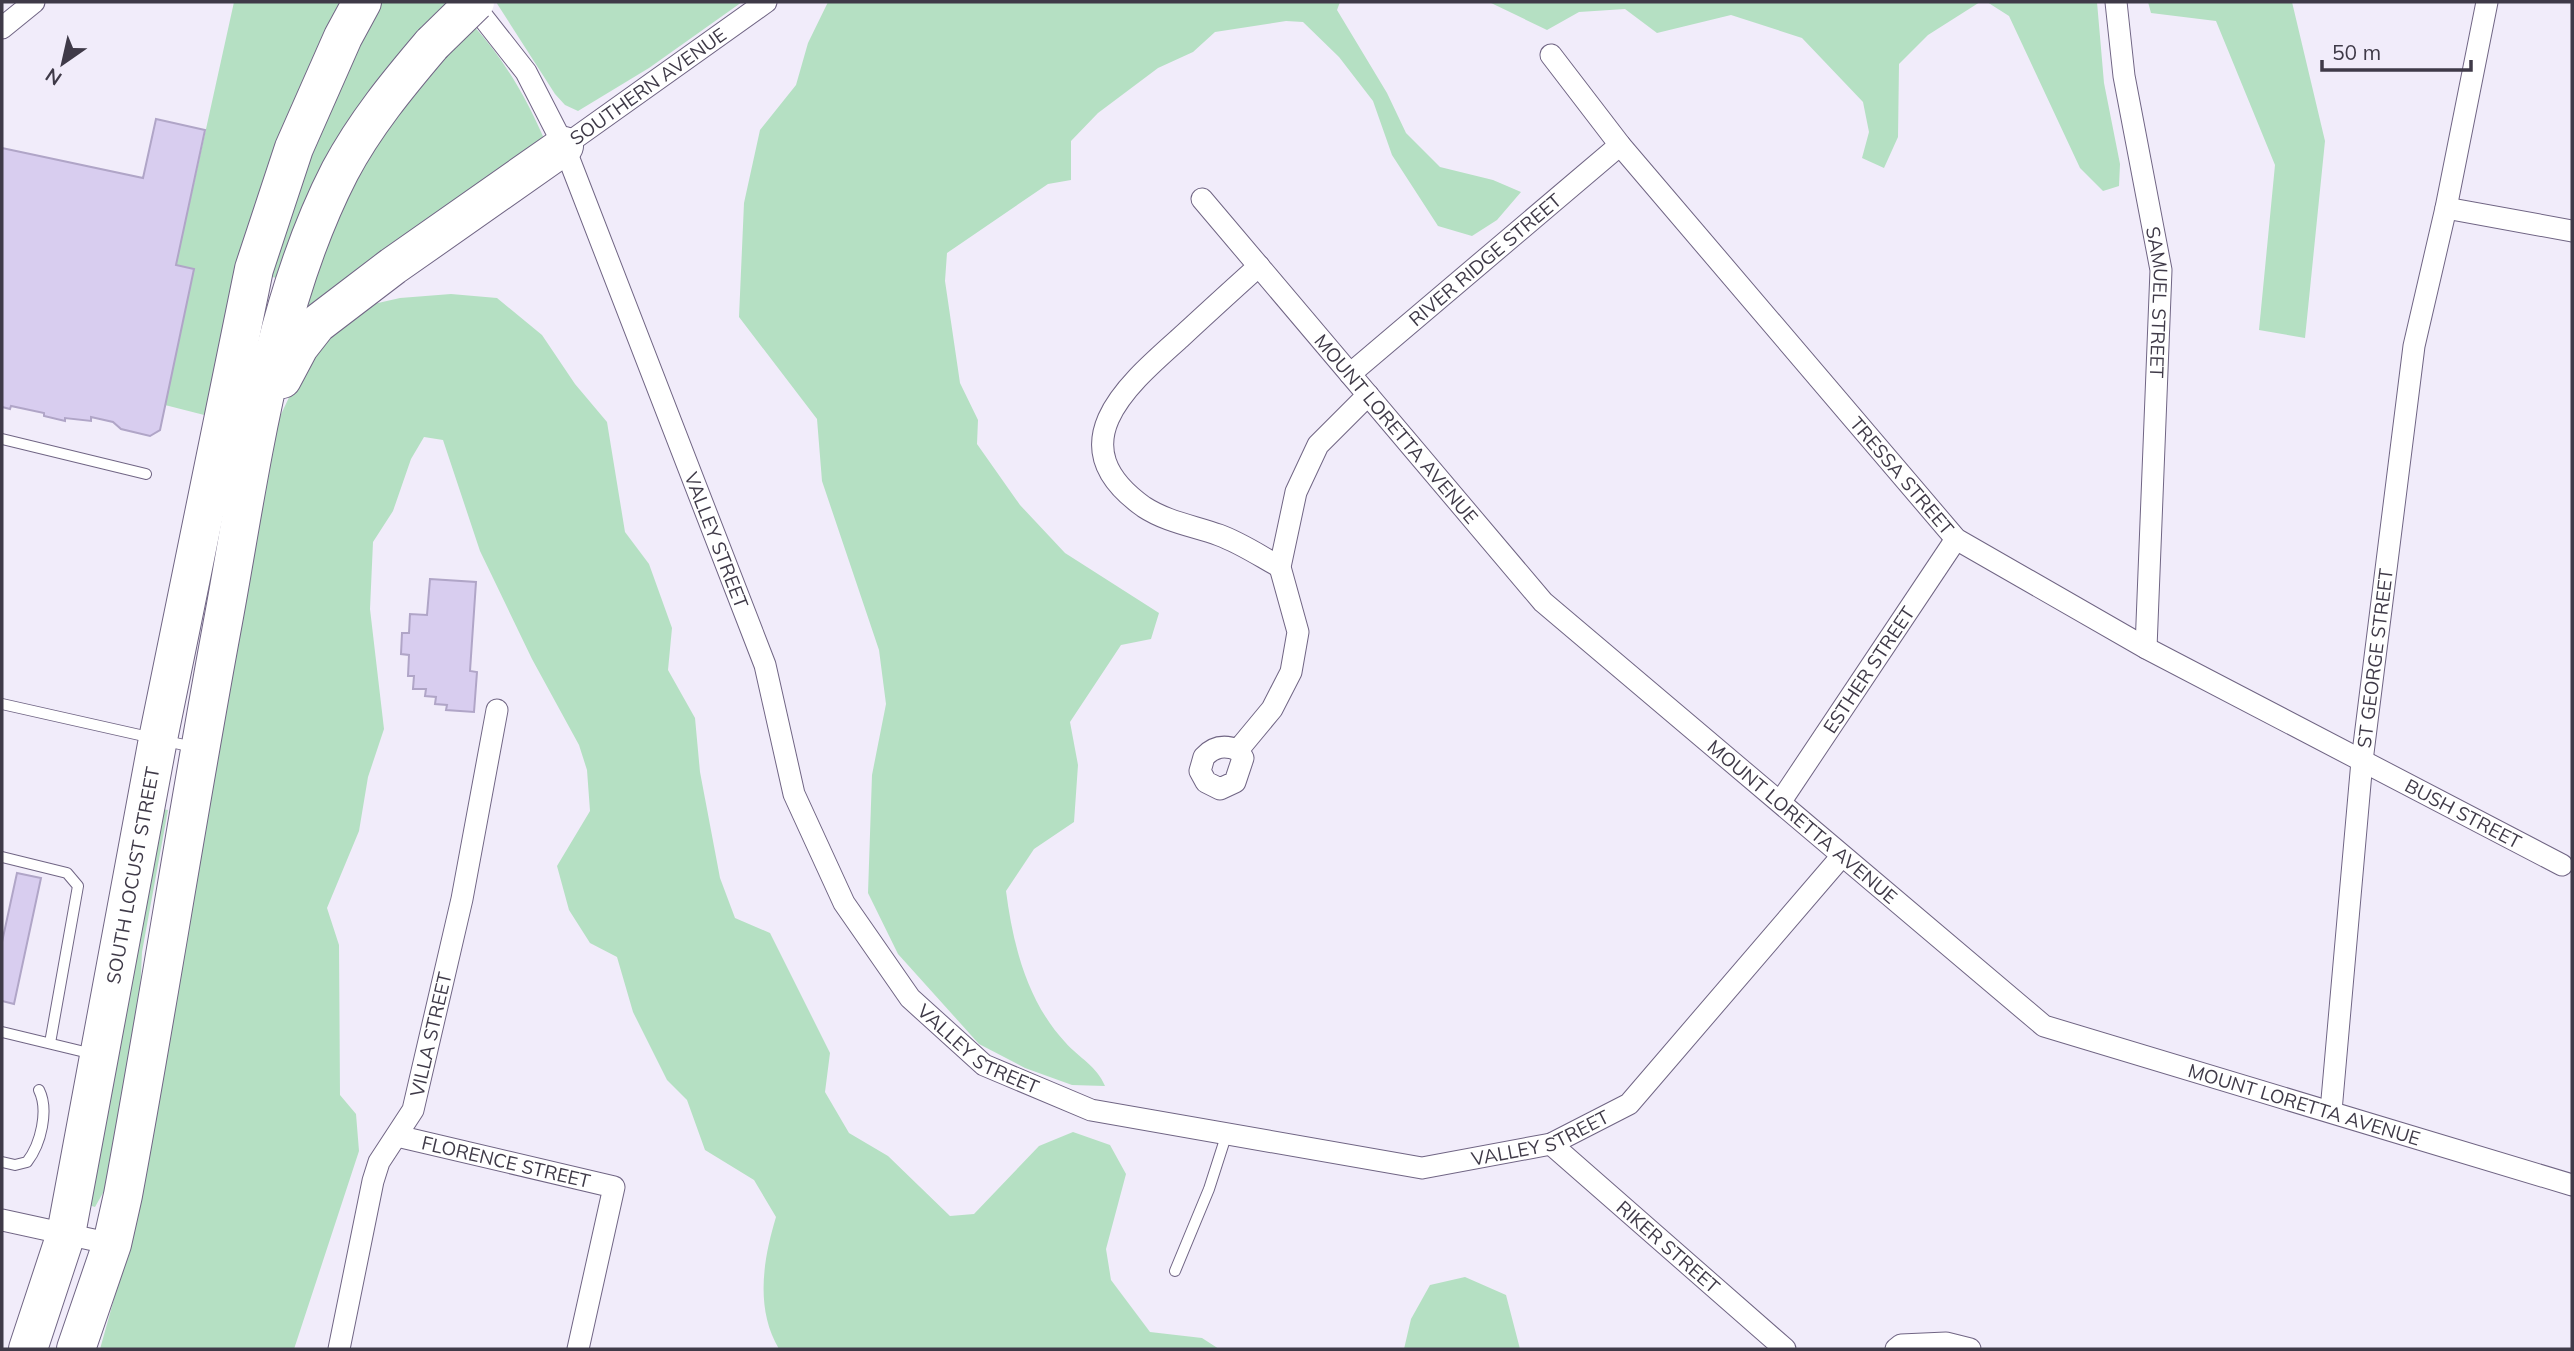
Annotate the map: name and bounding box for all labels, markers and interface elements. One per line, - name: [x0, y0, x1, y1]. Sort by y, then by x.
- street label: SOUTHERN AVENUE: [565, 22, 731, 150]
- north arrow: [28, 28, 98, 98]
- scale bar: [2322, 28, 2471, 72]
- text: 50 m: [2332, 39, 2381, 65]
- text: N: [41, 63, 66, 91]
- street label: RIVER RIDGE STREET: [1404, 188, 1567, 331]
- street label: SAMUEL STREET: [2141, 224, 2173, 379]
- street label: MOUNT LORETTA AVENUE: [1309, 329, 1484, 529]
- street label: TRESSA STREET: [1845, 412, 1959, 540]
- street label: VALLEY STREET: [679, 469, 754, 612]
- street label: ST GEORGE STREET: [2352, 567, 2398, 749]
- street label: ESTHER STREET: [1818, 601, 1920, 738]
- street label: MOUNT LORETTA AVENUE: [1703, 735, 1902, 909]
- street label: SOUTH LOCUST STREET: [101, 764, 165, 986]
- street label: BUSH STREET: [2401, 773, 2526, 854]
- street label: VILLA STREET: [404, 969, 457, 1099]
- street label: VALLEY STREET: [913, 999, 1043, 1099]
- street label: MOUNT LORETTA AVENUE: [2185, 1058, 2423, 1151]
- street label: VALLEY STREET: [1469, 1104, 1613, 1171]
- street label: FLORENCE STREET: [419, 1130, 593, 1193]
- street label: RIKER STREET: [1612, 1195, 1725, 1299]

